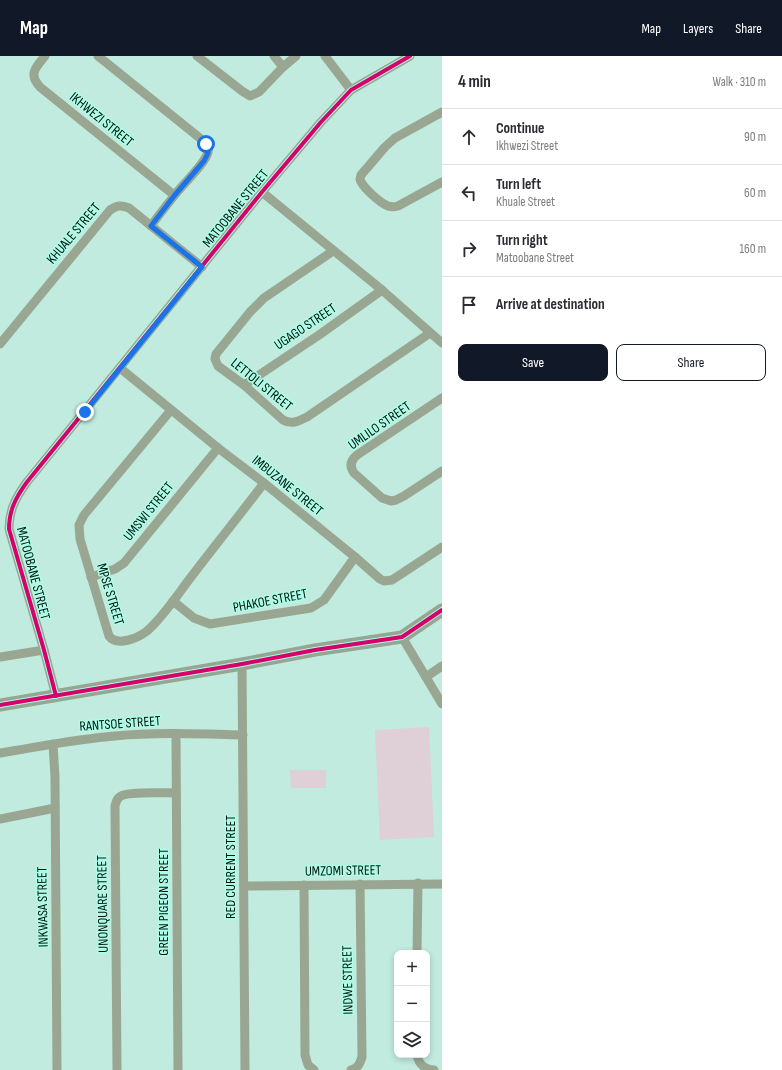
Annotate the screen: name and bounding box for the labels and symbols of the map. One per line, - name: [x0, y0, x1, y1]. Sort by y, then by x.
- street label: IKHWEZI STREET: [66, 88, 137, 150]
- route start: [197, 135, 215, 153]
- street label: MATOOBANE STREET: [199, 166, 272, 251]
- street label: KHUALE STREET: [43, 199, 104, 267]
- street label: UGAGO STREET: [271, 299, 340, 353]
- street label: LETTOLI STREET: [227, 354, 296, 415]
- street label: UMLILO STREET: [345, 397, 414, 453]
- route end: [76, 403, 94, 421]
- street label: IMBUZANE STREET: [249, 452, 327, 519]
- street label: UMSWI STREET: [120, 478, 177, 544]
- street label: MATOOBANE STREET: [13, 525, 54, 622]
- street label: MPSE STREET: [93, 561, 128, 627]
- street label: PHAKOE STREET: [232, 585, 309, 616]
- street label: RANTSOE STREET: [79, 712, 161, 735]
- street label: RED CURRENT STREET: [222, 815, 239, 919]
- street label: GREEN PIGEON STREET: [155, 848, 172, 956]
- street label: UNONQUARE STREET: [93, 855, 112, 953]
- street label: UMZOMI STREET: [305, 861, 382, 880]
- street label: INKWASA STREET: [33, 866, 52, 948]
- street label: INDWE STREET: [338, 945, 357, 1015]

